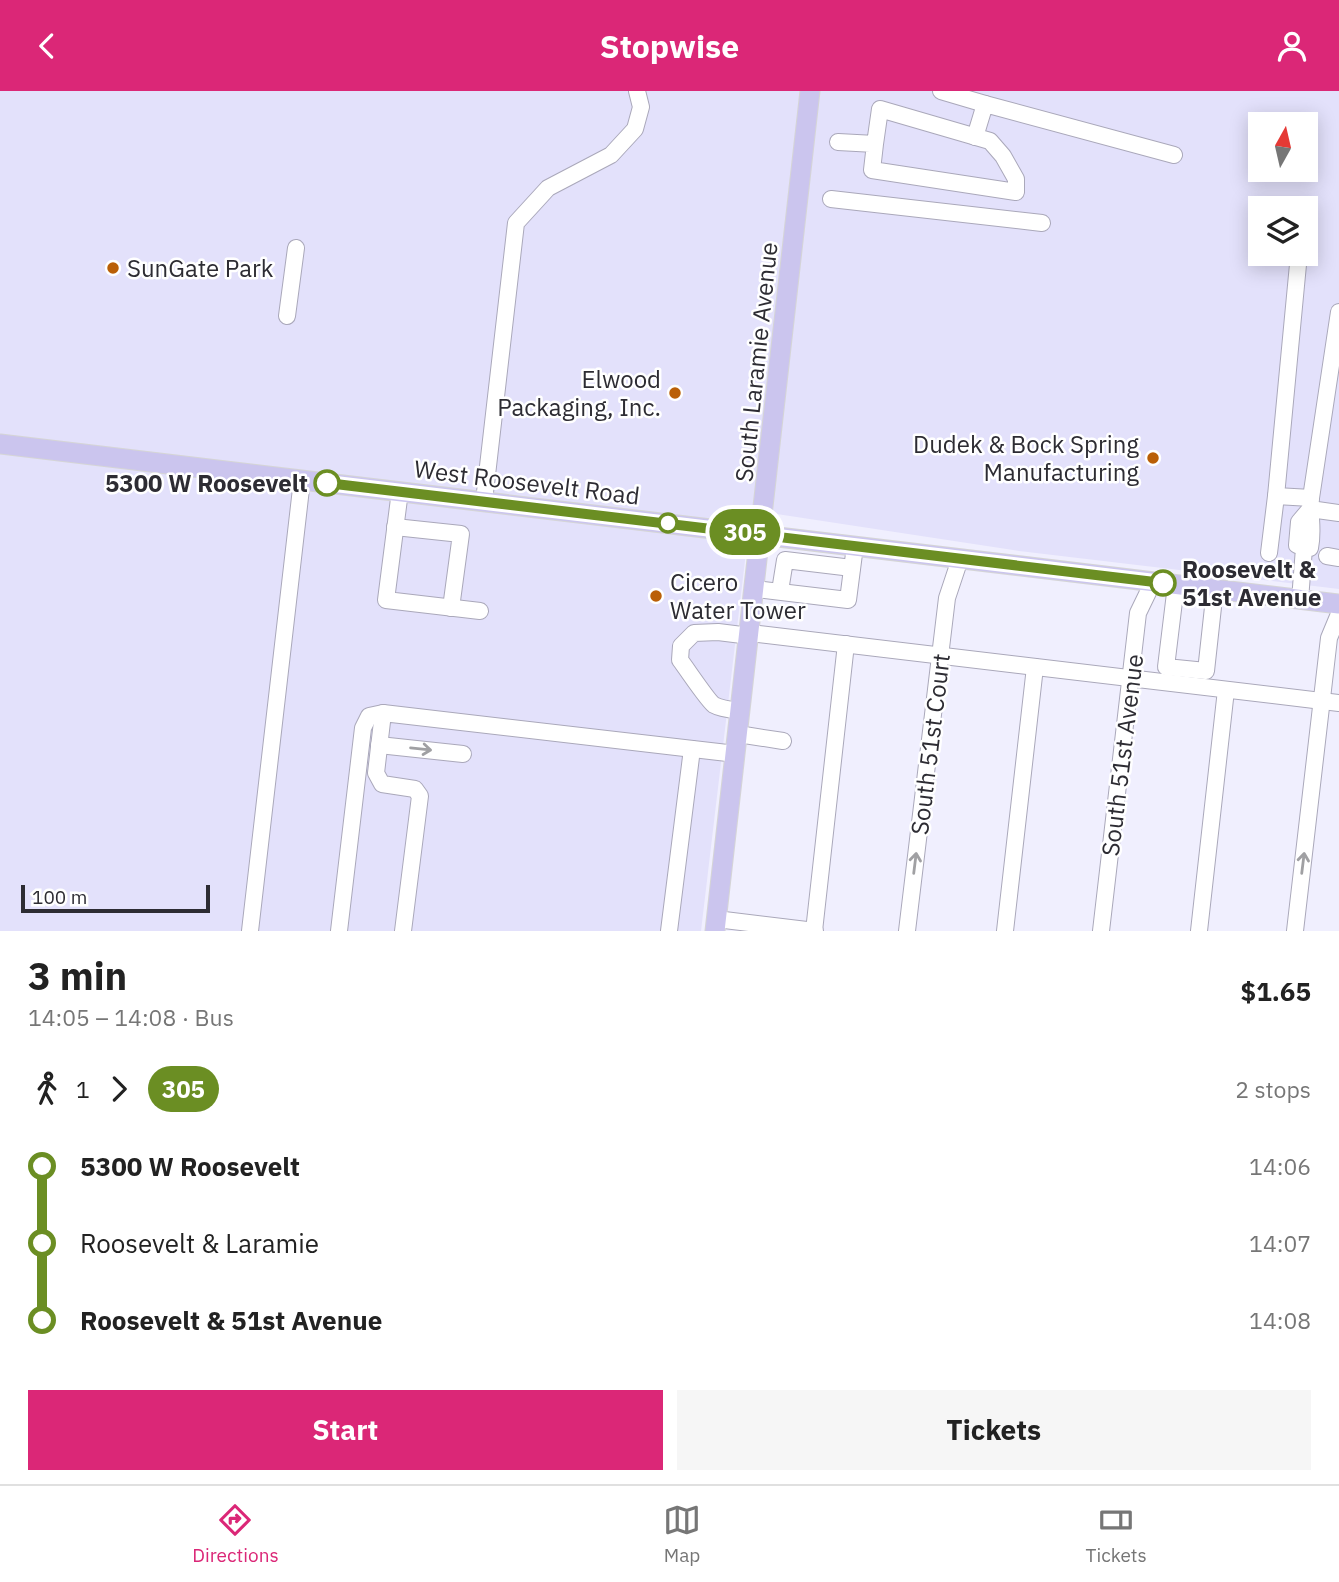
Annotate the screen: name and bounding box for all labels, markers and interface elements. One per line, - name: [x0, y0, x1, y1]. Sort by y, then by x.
- text: Stopwise: [600, 25, 739, 67]
- icon: back: [28, 27, 66, 65]
- icon: person: [1273, 27, 1311, 65]
- north arrow: [1248, 112, 1318, 182]
- map controls: [1248, 112, 1318, 266]
- button: layers: [1248, 196, 1318, 266]
- street label: South Laramie Avenue: [727, 240, 785, 484]
- place label: SunGate Park: [127, 252, 274, 284]
- marker: SunGate Park: [105, 260, 121, 276]
- place label: Elwood Packaging, Inc.: [497, 363, 661, 423]
- marker: Elwood Packaging, Inc.: [667, 385, 683, 401]
- place label: Dudek & Bock Spring Manufacturing: [913, 428, 1139, 488]
- marker: Dudek & Bock Spring Manufacturing: [1145, 450, 1161, 466]
- street label: West Roosevelt Road: [412, 452, 642, 512]
- place label: 5300 W Roosevelt: [105, 467, 308, 499]
- marker: 5300 W Roosevelt: [314, 470, 340, 496]
- line badge: 305: [705, 509, 785, 555]
- unlabelled marker: [658, 513, 678, 533]
- text: 305: [723, 516, 767, 548]
- place label: Roosevelt & 51st Avenue: [1182, 553, 1322, 613]
- place label: Cicero Water Tower: [670, 566, 806, 626]
- marker: Roosevelt & 51st Avenue: [1150, 570, 1176, 596]
- marker: Cicero Water Tower: [648, 588, 664, 604]
- street label: South 51st Court: [903, 652, 957, 836]
- street label: South 51st Avenue: [1094, 652, 1150, 858]
- one-way arrow: [409, 743, 432, 756]
- one-way arrow: [909, 852, 922, 875]
- one-way arrow: [1296, 852, 1309, 875]
- scale bar: [21, 882, 210, 914]
- text: 100 m: [32, 885, 87, 909]
- text: 3 min: [28, 951, 127, 1000]
- text: $1.65: [1241, 974, 1311, 1008]
- text: 14:05 – 14:08 · Bus: [28, 1002, 234, 1032]
- icon: walk: [28, 1070, 66, 1108]
- icon: forward: [100, 1070, 138, 1108]
- text: 305: [162, 1073, 205, 1105]
- text: 1: [76, 1074, 90, 1104]
- text: 2 stops: [1235, 1074, 1311, 1104]
- text: 5300 W Roosevelt: [80, 1149, 300, 1183]
- text: 14:06: [1249, 1151, 1311, 1181]
- text: Roosevelt & Laramie: [80, 1226, 319, 1260]
- text: 14:07: [1249, 1228, 1311, 1258]
- text: Roosevelt & 51st Avenue: [80, 1303, 382, 1337]
- text: 14:08: [1249, 1305, 1311, 1335]
- button: Start: [28, 1390, 663, 1470]
- button: Tickets: [677, 1390, 1311, 1470]
- tab: Directions: [192, 1501, 279, 1567]
- tab: Map: [663, 1501, 701, 1567]
- tab: Tickets: [1086, 1501, 1147, 1567]

